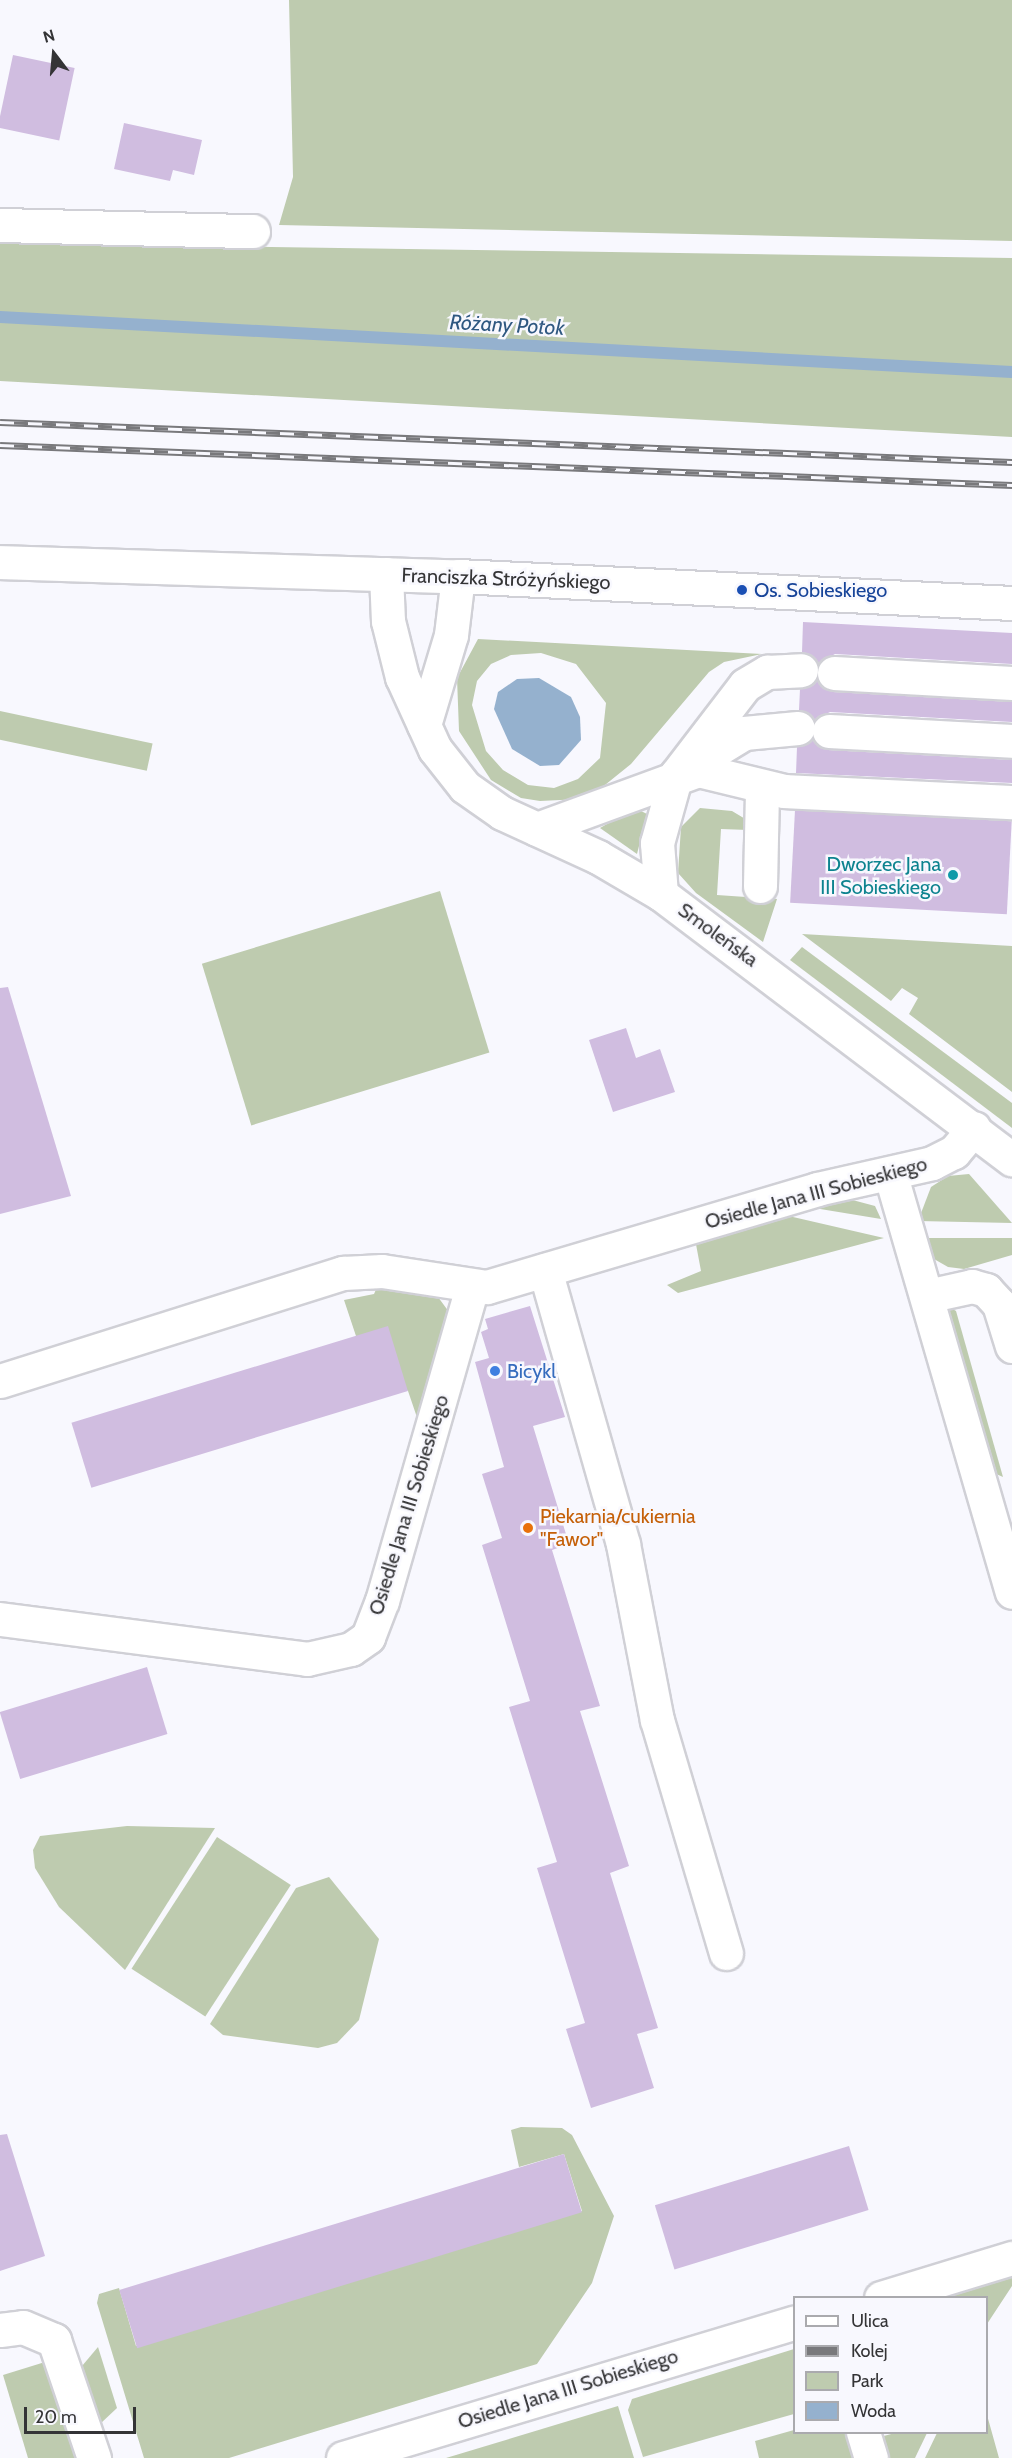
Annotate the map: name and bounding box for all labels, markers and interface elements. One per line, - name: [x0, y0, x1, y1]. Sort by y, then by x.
- north arrow: [24, 24, 84, 84]
- text: N: [41, 26, 57, 47]
- water label: Różany Potok: [449, 309, 565, 341]
- street label: Franciszka Stróżyńskiego: [401, 563, 611, 595]
- place label: Os. Sobieskiego: [754, 578, 887, 602]
- marker: Os. Sobieskiego: [735, 583, 749, 597]
- place label: Dworzec Jana III Sobieskiego: [820, 852, 941, 899]
- marker: Dworzec Jana III Sobieskiego: [946, 868, 960, 882]
- street label: Smoleńska: [673, 898, 763, 972]
- street label: Osiedle Jana III Sobieskiego: [702, 1152, 930, 1234]
- place label: Bicykl: [507, 1359, 556, 1383]
- marker: Bicykl: [488, 1364, 502, 1378]
- street label: Osiedle Jana III Sobieskiego: [364, 1392, 454, 1618]
- place label: Piekarnia/cukiernia "Fawor": [540, 1504, 696, 1551]
- marker: Piekarnia/cukiernia "Fawor": [521, 1521, 535, 1535]
- legend: [793, 2296, 988, 2434]
- text: Ulica: [851, 2310, 889, 2332]
- text: Kolej: [851, 2340, 888, 2362]
- street label: Osiedle Jana III Sobieskiego: [455, 2344, 681, 2434]
- text: Park: [851, 2370, 883, 2392]
- scale bar: [27, 2395, 140, 2433]
- text: Woda: [851, 2400, 896, 2422]
- text: 20 m: [35, 2406, 77, 2428]

